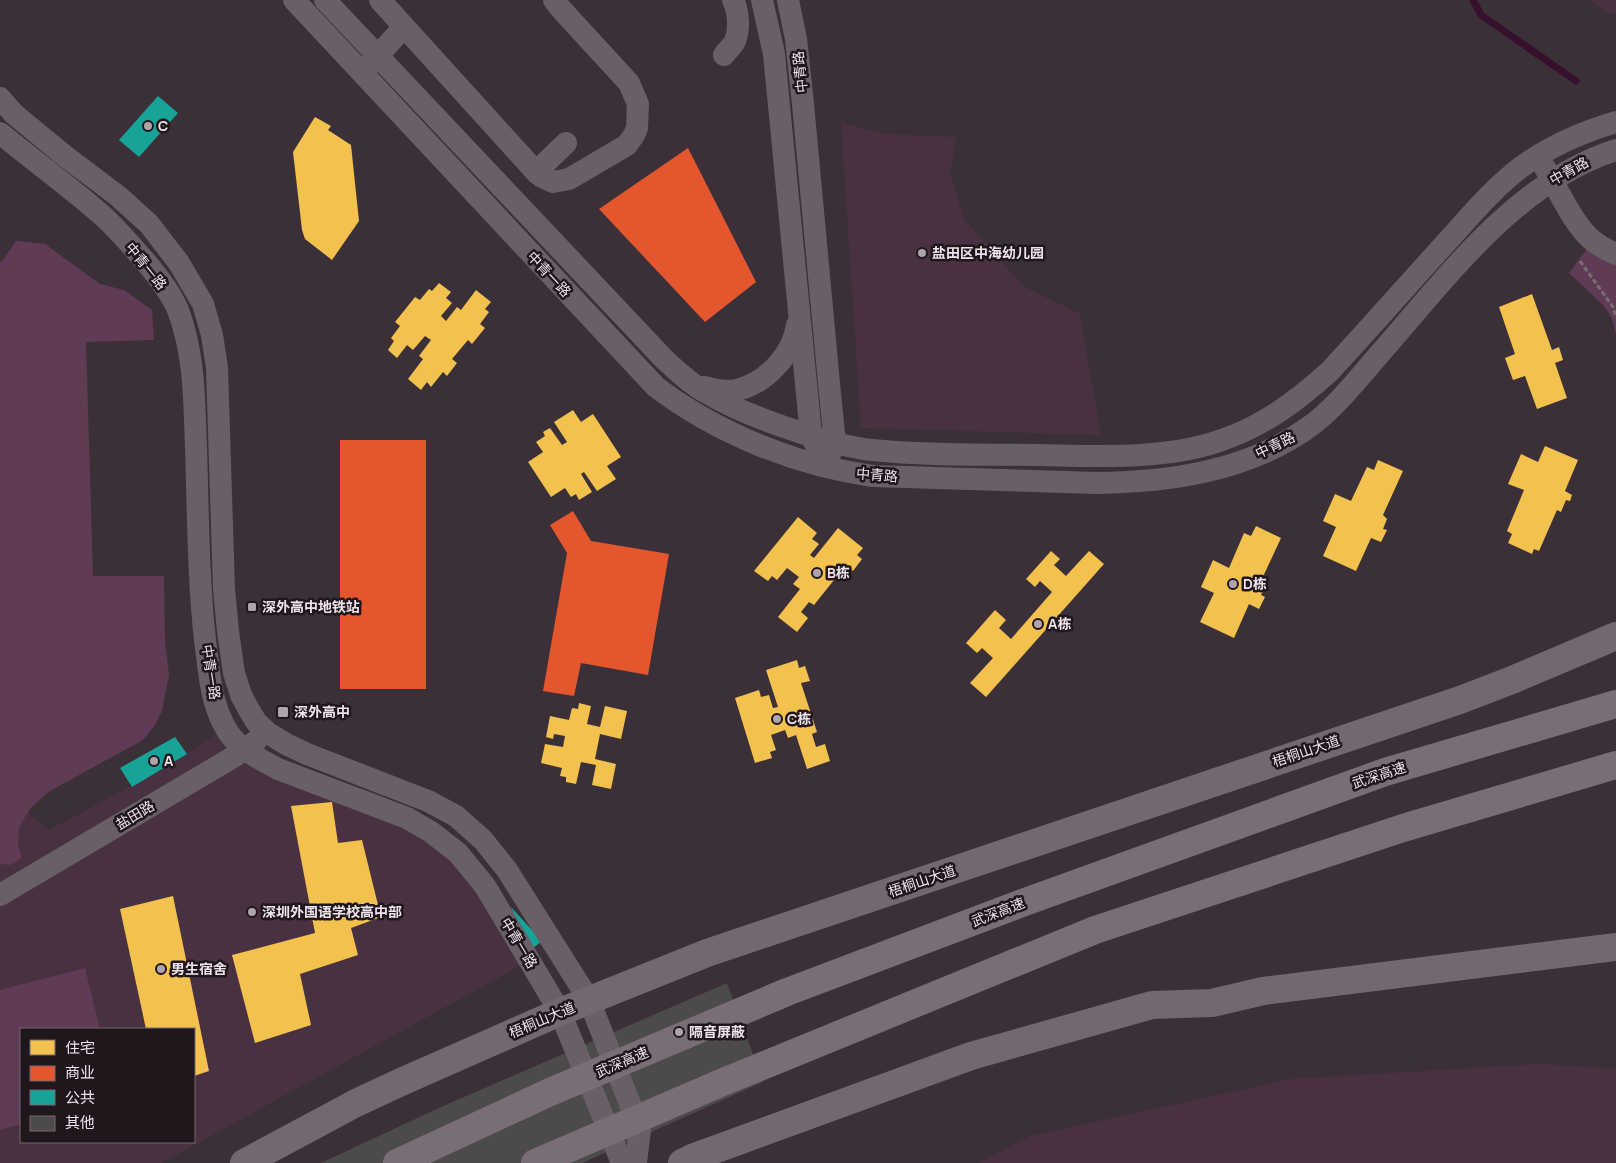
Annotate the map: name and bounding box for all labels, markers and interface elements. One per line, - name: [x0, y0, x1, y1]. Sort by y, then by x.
- street label: 中青路: [788, 50, 811, 94]
- place label: C: [158, 116, 168, 135]
- marker: C: [142, 120, 154, 132]
- street label: 中青路: [1546, 152, 1592, 189]
- street label: 中青一路: [121, 238, 171, 293]
- place label: 盐田区中海幼儿园: [932, 243, 1044, 262]
- street label: 中青一路: [523, 247, 575, 301]
- marker: 盐田区中海幼儿园: [916, 247, 928, 259]
- street label: 中青路: [1252, 427, 1298, 462]
- street label: 中青路: [855, 463, 899, 486]
- place label: B栋: [827, 563, 850, 582]
- marker: B栋: [811, 567, 823, 579]
- place label: D栋: [1243, 574, 1267, 593]
- marker: D栋: [1227, 578, 1239, 590]
- place label: 深外高中地铁站: [262, 597, 360, 616]
- marker: 深外高中地铁站: [246, 601, 258, 613]
- place label: A栋: [1048, 614, 1071, 633]
- marker: A栋: [1032, 618, 1044, 630]
- street label: 中青一路: [198, 643, 225, 701]
- place label: 深外高中: [294, 702, 350, 721]
- marker: 深外高中: [276, 705, 290, 719]
- place label: C栋: [787, 709, 811, 728]
- marker: C栋: [771, 713, 783, 725]
- street label: 梧桐山大道: [1270, 730, 1342, 771]
- place label: A: [164, 751, 174, 770]
- marker: A: [148, 755, 160, 767]
- street label: 武深高速: [1349, 757, 1408, 792]
- street label: 盐田路: [112, 796, 158, 834]
- street label: 梧桐山大道: [886, 860, 958, 901]
- street label: 武深高速: [968, 893, 1027, 930]
- place label: 深圳外国语学校高中部: [262, 902, 402, 921]
- marker: 深圳外国语学校高中部: [246, 906, 258, 918]
- street label: 中青一路: [497, 914, 542, 972]
- place label: 男生宿舍: [171, 959, 227, 978]
- marker: 男生宿舍: [155, 963, 167, 975]
- street label: 梧桐山大道: [506, 997, 578, 1042]
- place label: 隔音屏蔽: [689, 1022, 745, 1041]
- marker: 隔音屏蔽: [673, 1026, 685, 1038]
- legend: [20, 1028, 195, 1143]
- text: 住宅: [65, 1037, 95, 1058]
- street label: 武深高速: [592, 1042, 651, 1081]
- text: 商业: [65, 1062, 95, 1083]
- text: 公共: [65, 1087, 95, 1108]
- text: 其他: [65, 1112, 95, 1133]

